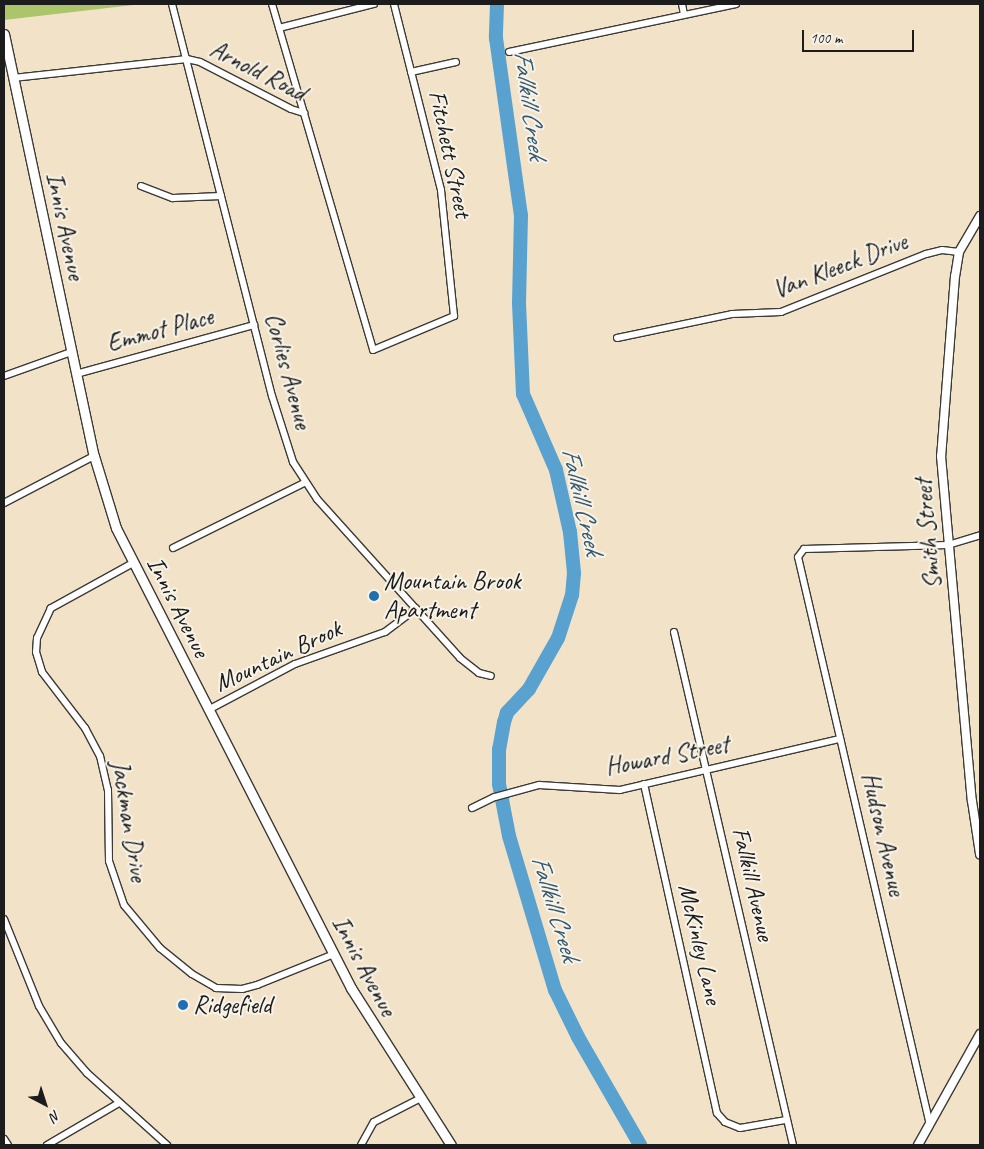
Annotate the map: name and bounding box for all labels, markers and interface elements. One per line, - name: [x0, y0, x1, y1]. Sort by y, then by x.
- scale bar: [804, 20, 916, 52]
- text: 100 m: [810, 29, 842, 48]
- street label: Arnold Road: [205, 34, 311, 108]
- water label: Fallkill Creek: [507, 49, 553, 161]
- street label: Fitchett Street: [422, 87, 478, 221]
- street label: Innis Avenue: [39, 170, 91, 282]
- street label: Van Kleeck Drive: [769, 227, 911, 305]
- street label: Emmot Place: [103, 301, 217, 359]
- street label: Corlies Avenue: [258, 310, 318, 432]
- water label: Fallkill Creek: [555, 445, 609, 557]
- street label: Smith Street: [908, 477, 948, 591]
- street label: Innis Avenue: [140, 552, 216, 662]
- place label: Mountain Brook Apartment: [384, 567, 521, 626]
- marker: Mountain Brook Apartment: [368, 590, 380, 602]
- street label: Mountain Brook: [210, 614, 346, 698]
- street label: Howard Street: [603, 729, 731, 783]
- street label: Jackman Drive: [105, 758, 153, 884]
- street label: Hudson Avenue: [854, 770, 912, 898]
- street label: Fallkill Avenue: [725, 824, 781, 944]
- water label: Fallkill Creek: [524, 851, 586, 965]
- street label: McKinley Lane: [672, 881, 728, 1007]
- street label: Innis Avenue: [325, 911, 403, 1021]
- place label: Ridgefield: [193, 990, 272, 1020]
- marker: Ridgefield: [177, 999, 189, 1011]
- north arrow: [20, 1079, 70, 1129]
- text: N: [46, 1107, 64, 1125]

